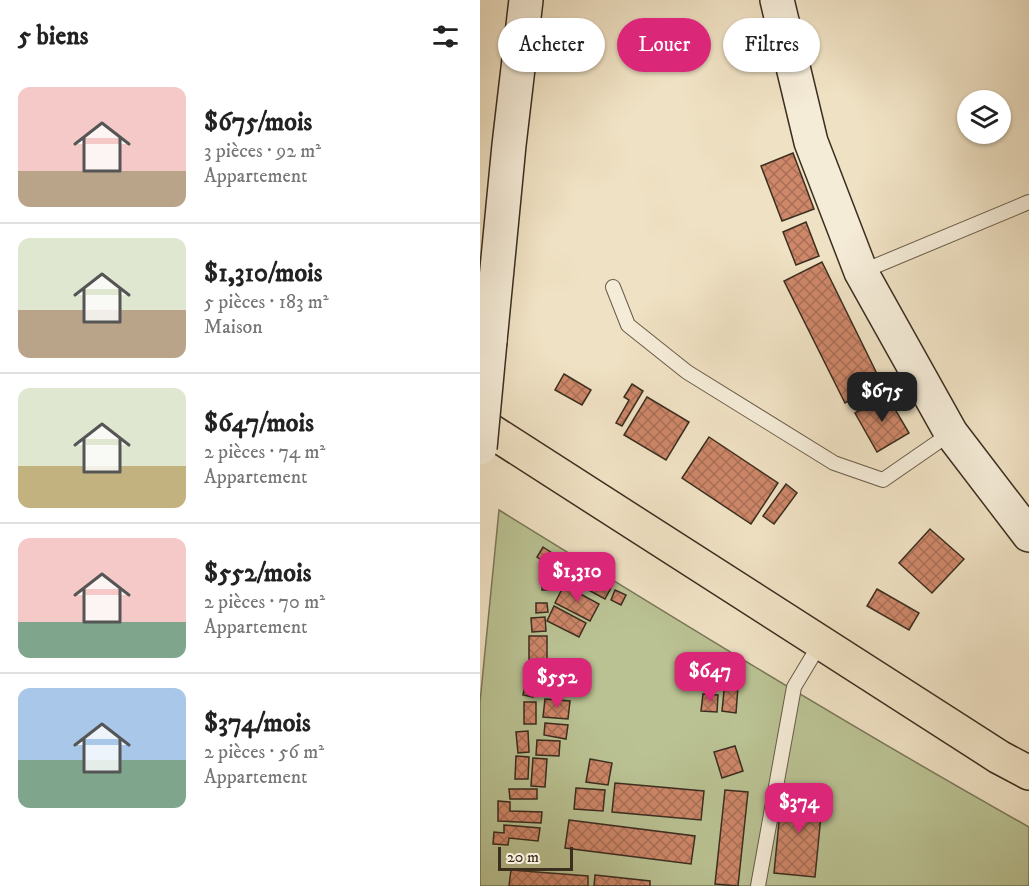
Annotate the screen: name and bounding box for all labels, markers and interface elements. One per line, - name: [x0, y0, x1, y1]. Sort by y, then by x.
- chip: Acheter: [498, 18, 605, 72]
- chip: Louer: [617, 18, 711, 72]
- chip: Filtres: [723, 18, 820, 72]
- text: 5 biens: [18, 20, 88, 53]
- icon: filters: [429, 20, 462, 53]
- map controls: [957, 90, 1011, 144]
- button: layers: [957, 90, 1011, 144]
- text: $675/mois: [204, 106, 312, 139]
- icon: home: [66, 111, 138, 183]
- text: 3 pièces · 92 m²: [204, 139, 321, 164]
- text: Appartement: [204, 164, 307, 189]
- text: $1,310/mois: [204, 257, 322, 290]
- icon: home: [66, 262, 138, 334]
- text: 5 pièces · 183 m²: [204, 290, 329, 315]
- text: Maison: [204, 315, 263, 340]
- pin: $675: [846, 372, 918, 423]
- text: $675: [861, 379, 903, 404]
- text: $647/mois: [204, 407, 314, 440]
- icon: home: [66, 412, 138, 484]
- text: 2 pièces · 74 m²: [204, 440, 325, 465]
- text: Appartement: [204, 465, 307, 490]
- pin: $1,310: [528, 552, 626, 603]
- text: $552/mois: [204, 557, 311, 590]
- text: $1,310: [552, 559, 602, 584]
- icon: home: [66, 562, 138, 634]
- text: 2 pièces · 70 m²: [204, 590, 325, 615]
- text: Appartement: [204, 615, 307, 640]
- pin: $647: [674, 652, 746, 703]
- pin: $552: [521, 658, 593, 709]
- text: $647: [689, 659, 731, 684]
- text: $552: [537, 665, 577, 690]
- text: $374/mois: [204, 707, 311, 740]
- icon: home: [66, 712, 138, 784]
- text: 2 pièces · 56 m²: [204, 740, 324, 765]
- text: Appartement: [204, 765, 307, 790]
- pin: $374: [763, 783, 835, 834]
- text: $374: [779, 790, 819, 815]
- scale bar: [498, 844, 573, 872]
- text: 20 m: [507, 847, 539, 867]

